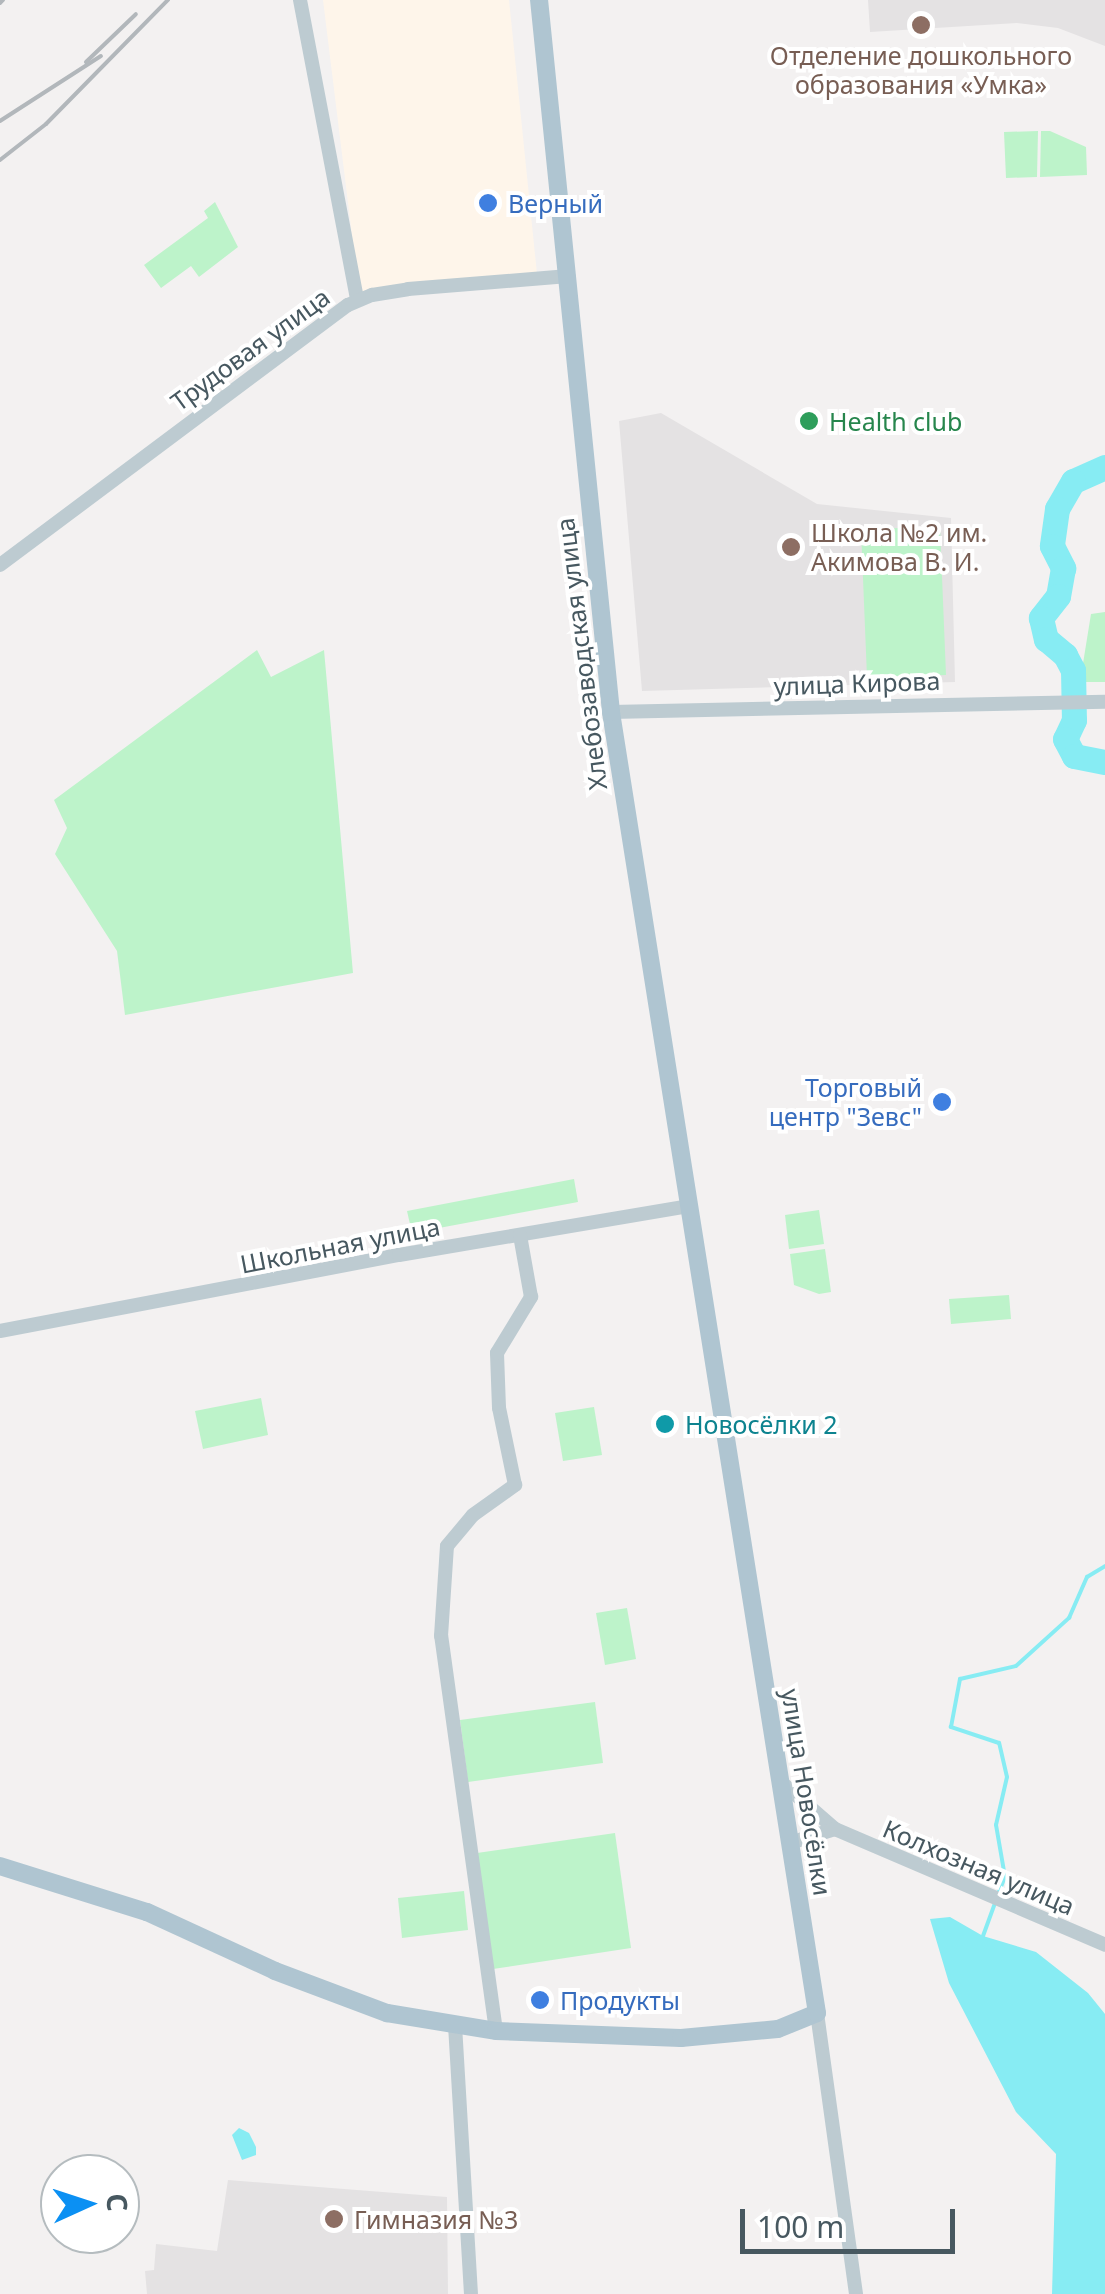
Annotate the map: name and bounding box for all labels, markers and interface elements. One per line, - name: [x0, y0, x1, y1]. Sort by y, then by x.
- marker: Отделение дошкольного образования «Умка»: [910, 14, 932, 36]
- place label: Отделение дошкольного образования «Умка»: [770, 41, 1072, 100]
- place label: Верный: [508, 188, 603, 218]
- marker: Верный: [477, 192, 499, 214]
- street label: Трудовая улица: [165, 281, 335, 417]
- place label: Health club: [829, 406, 962, 436]
- marker: Health club: [798, 410, 820, 432]
- street label: Хлебозаводская улица: [549, 516, 613, 792]
- place label: Школа №2 им. Акимова В. И.: [811, 518, 987, 577]
- marker: Школа №2 им. Акимова В. И.: [780, 536, 802, 558]
- street label: улица Кирова: [773, 665, 941, 701]
- place label: Торговый центр "Зевс": [769, 1073, 922, 1132]
- marker: Торговый центр "Зевс": [931, 1091, 953, 1113]
- street label: Школьная улица: [238, 1211, 442, 1279]
- place label: Новосёлки 2: [685, 1409, 837, 1439]
- marker: Новосёлки 2: [654, 1413, 676, 1435]
- street label: улица Новосёлки: [776, 1686, 838, 1898]
- street label: Колхозная улица: [879, 1813, 1079, 1921]
- place label: Продукты: [560, 1985, 680, 2015]
- marker: Продукты: [529, 1989, 551, 2011]
- north arrow: [40, 2154, 140, 2254]
- scale bar: [745, 2189, 960, 2251]
- text: С: [99, 2193, 137, 2213]
- place label: Гимназия №3: [354, 2204, 518, 2234]
- text: 100 m: [757, 2206, 844, 2247]
- marker: Гимназия №3: [323, 2208, 345, 2230]

